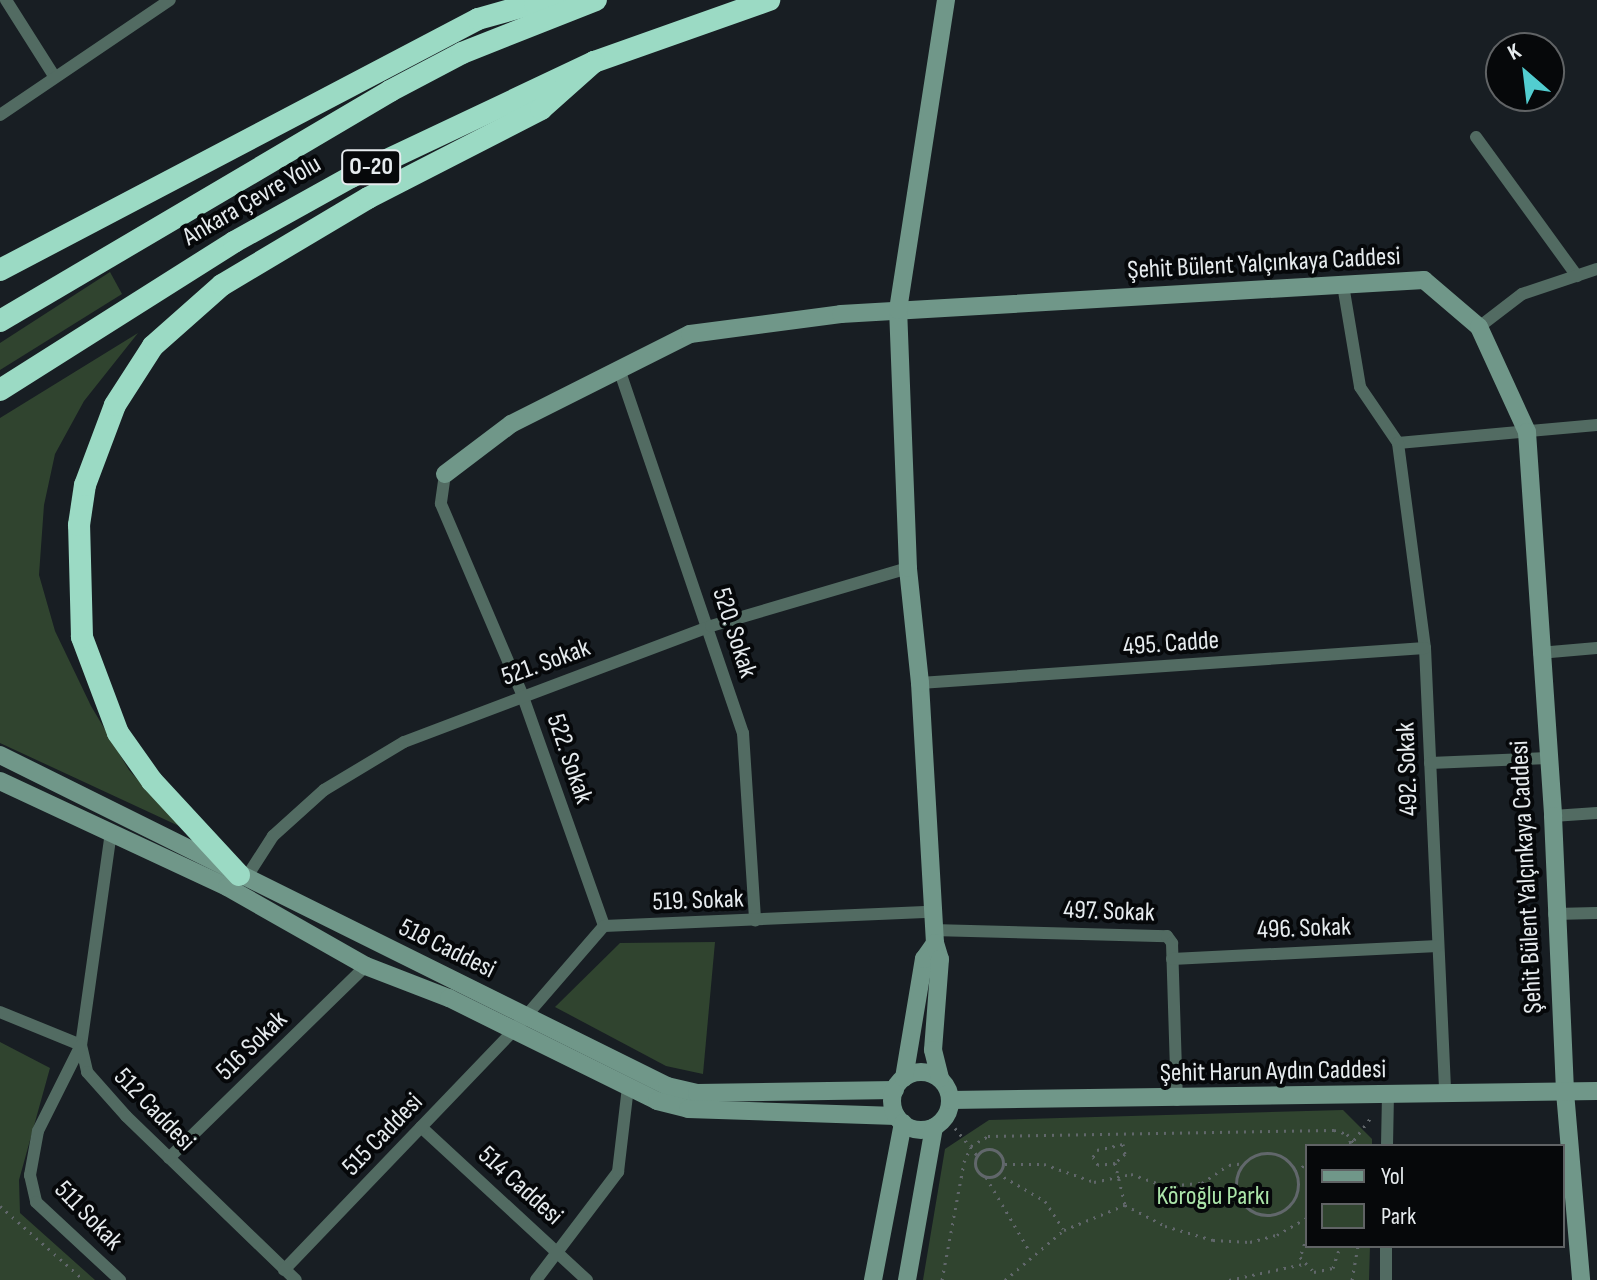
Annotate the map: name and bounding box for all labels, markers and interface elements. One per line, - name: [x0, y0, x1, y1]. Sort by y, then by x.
- north arrow: [1485, 32, 1565, 112]
- text: K: [1503, 38, 1526, 67]
- road number: O-20: [341, 147, 401, 187]
- street label: Ankara Çevre Yolu: [177, 149, 327, 253]
- street label: Şehit Bülent Yalçınkaya Caddesi: [1127, 241, 1401, 287]
- street label: 520. Sokak: [705, 584, 763, 682]
- street label: 495. Cadde: [1122, 625, 1220, 663]
- street label: 521. Sokak: [497, 633, 595, 693]
- street label: 522. Sokak: [539, 710, 599, 808]
- street label: 492. Sokak: [1391, 721, 1425, 817]
- street label: Şehit Bülent Yalçınkaya Caddesi: [1504, 740, 1550, 1014]
- street label: 519. Sokak: [652, 884, 744, 918]
- street label: 497. Sokak: [1063, 895, 1155, 929]
- street label: 518 Caddesi: [394, 912, 500, 986]
- street label: 496. Sokak: [1256, 912, 1352, 946]
- street label: 516 Sokak: [210, 1005, 294, 1087]
- street label: Şehit Harun Aydın Caddesi: [1160, 1054, 1386, 1090]
- street label: 512 Caddesi: [107, 1062, 201, 1158]
- street label: 515 Caddesi: [336, 1087, 430, 1183]
- street label: 514 Caddesi: [471, 1140, 569, 1232]
- legend: [1305, 1144, 1565, 1248]
- text: Yol: [1381, 1162, 1404, 1191]
- street label: 511 Sokak: [47, 1175, 129, 1257]
- park label: Köroğlu Parkı: [1157, 1181, 1269, 1213]
- text: Park: [1381, 1202, 1416, 1231]

